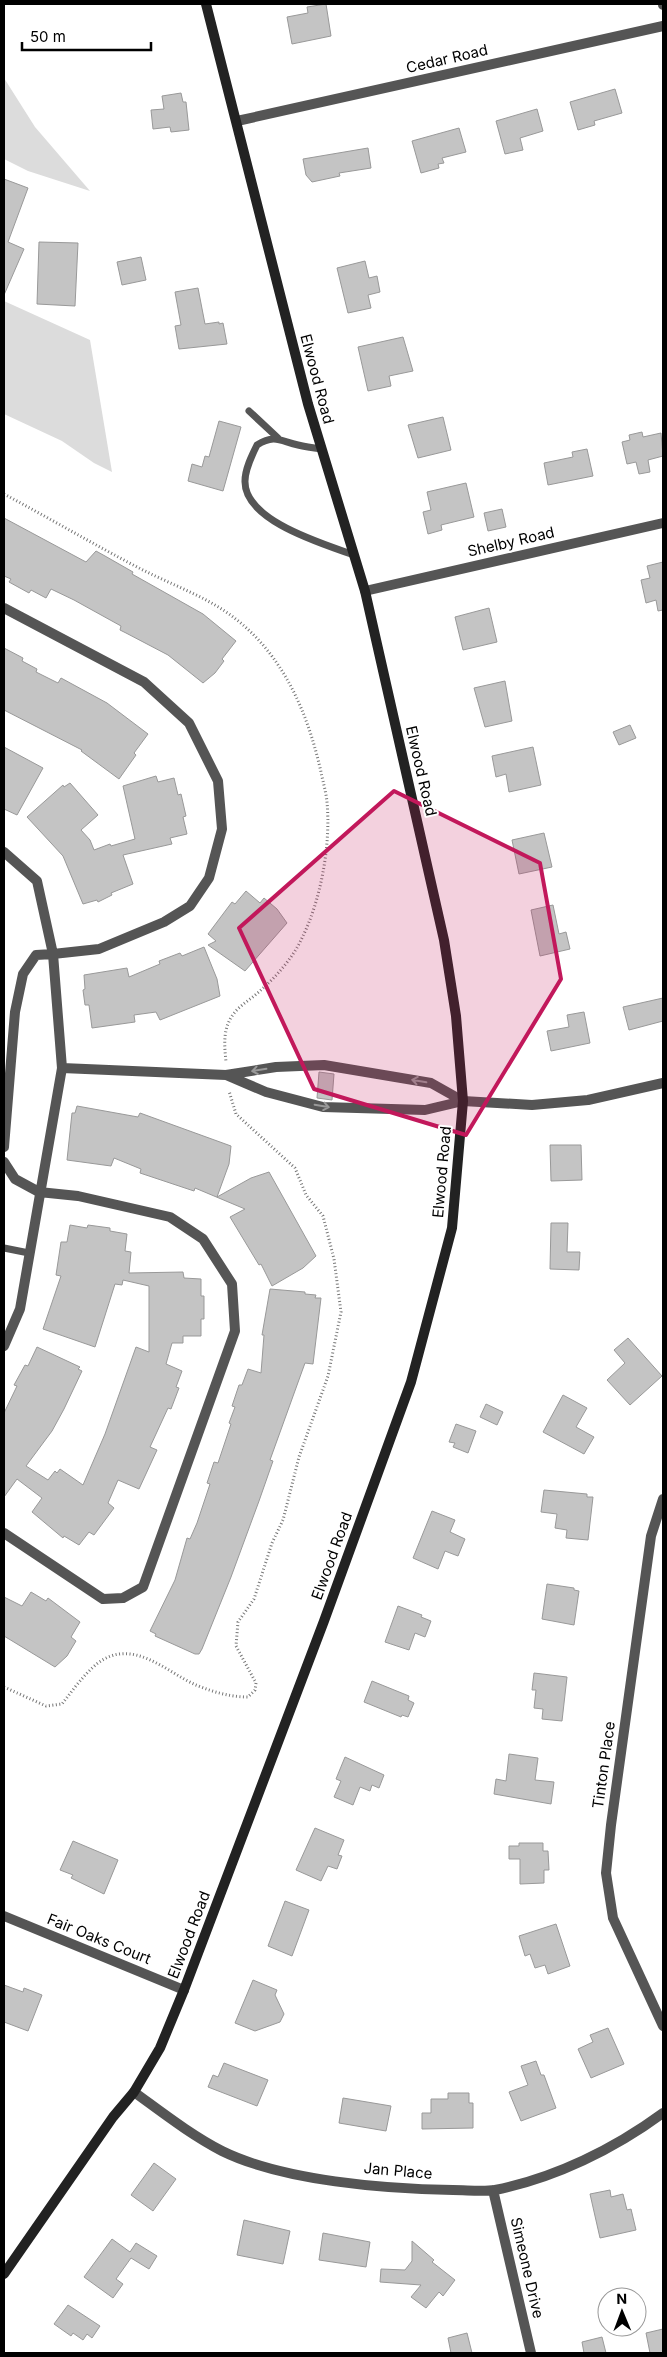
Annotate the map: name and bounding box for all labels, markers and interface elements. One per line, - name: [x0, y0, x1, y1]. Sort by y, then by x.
- scale bar: [22, 20, 151, 52]
- text: 50 m: [30, 27, 66, 46]
- street label: Cedar Road: [404, 40, 490, 77]
- street label: Elwood Road: [296, 332, 339, 426]
- street label: Shelby Road: [466, 522, 556, 561]
- street label: Elwood Road: [402, 724, 441, 818]
- one-way arrow: [251, 1065, 267, 1075]
- one-way arrow: [412, 1075, 428, 1085]
- one-way arrow: [314, 1102, 330, 1112]
- street label: Elwood Road: [428, 1125, 455, 1219]
- street label: Elwood Road: [307, 1509, 356, 1602]
- street label: Tinton Place: [588, 1720, 619, 1810]
- street label: Elwood Road: [163, 1888, 214, 1981]
- street label: Fair Oaks Court: [45, 1909, 154, 1968]
- street label: Jan Place: [363, 2158, 433, 2183]
- street label: Simeone Drive: [507, 2215, 548, 2320]
- north arrow: [597, 2287, 647, 2337]
- text: N: [616, 2290, 627, 2307]

